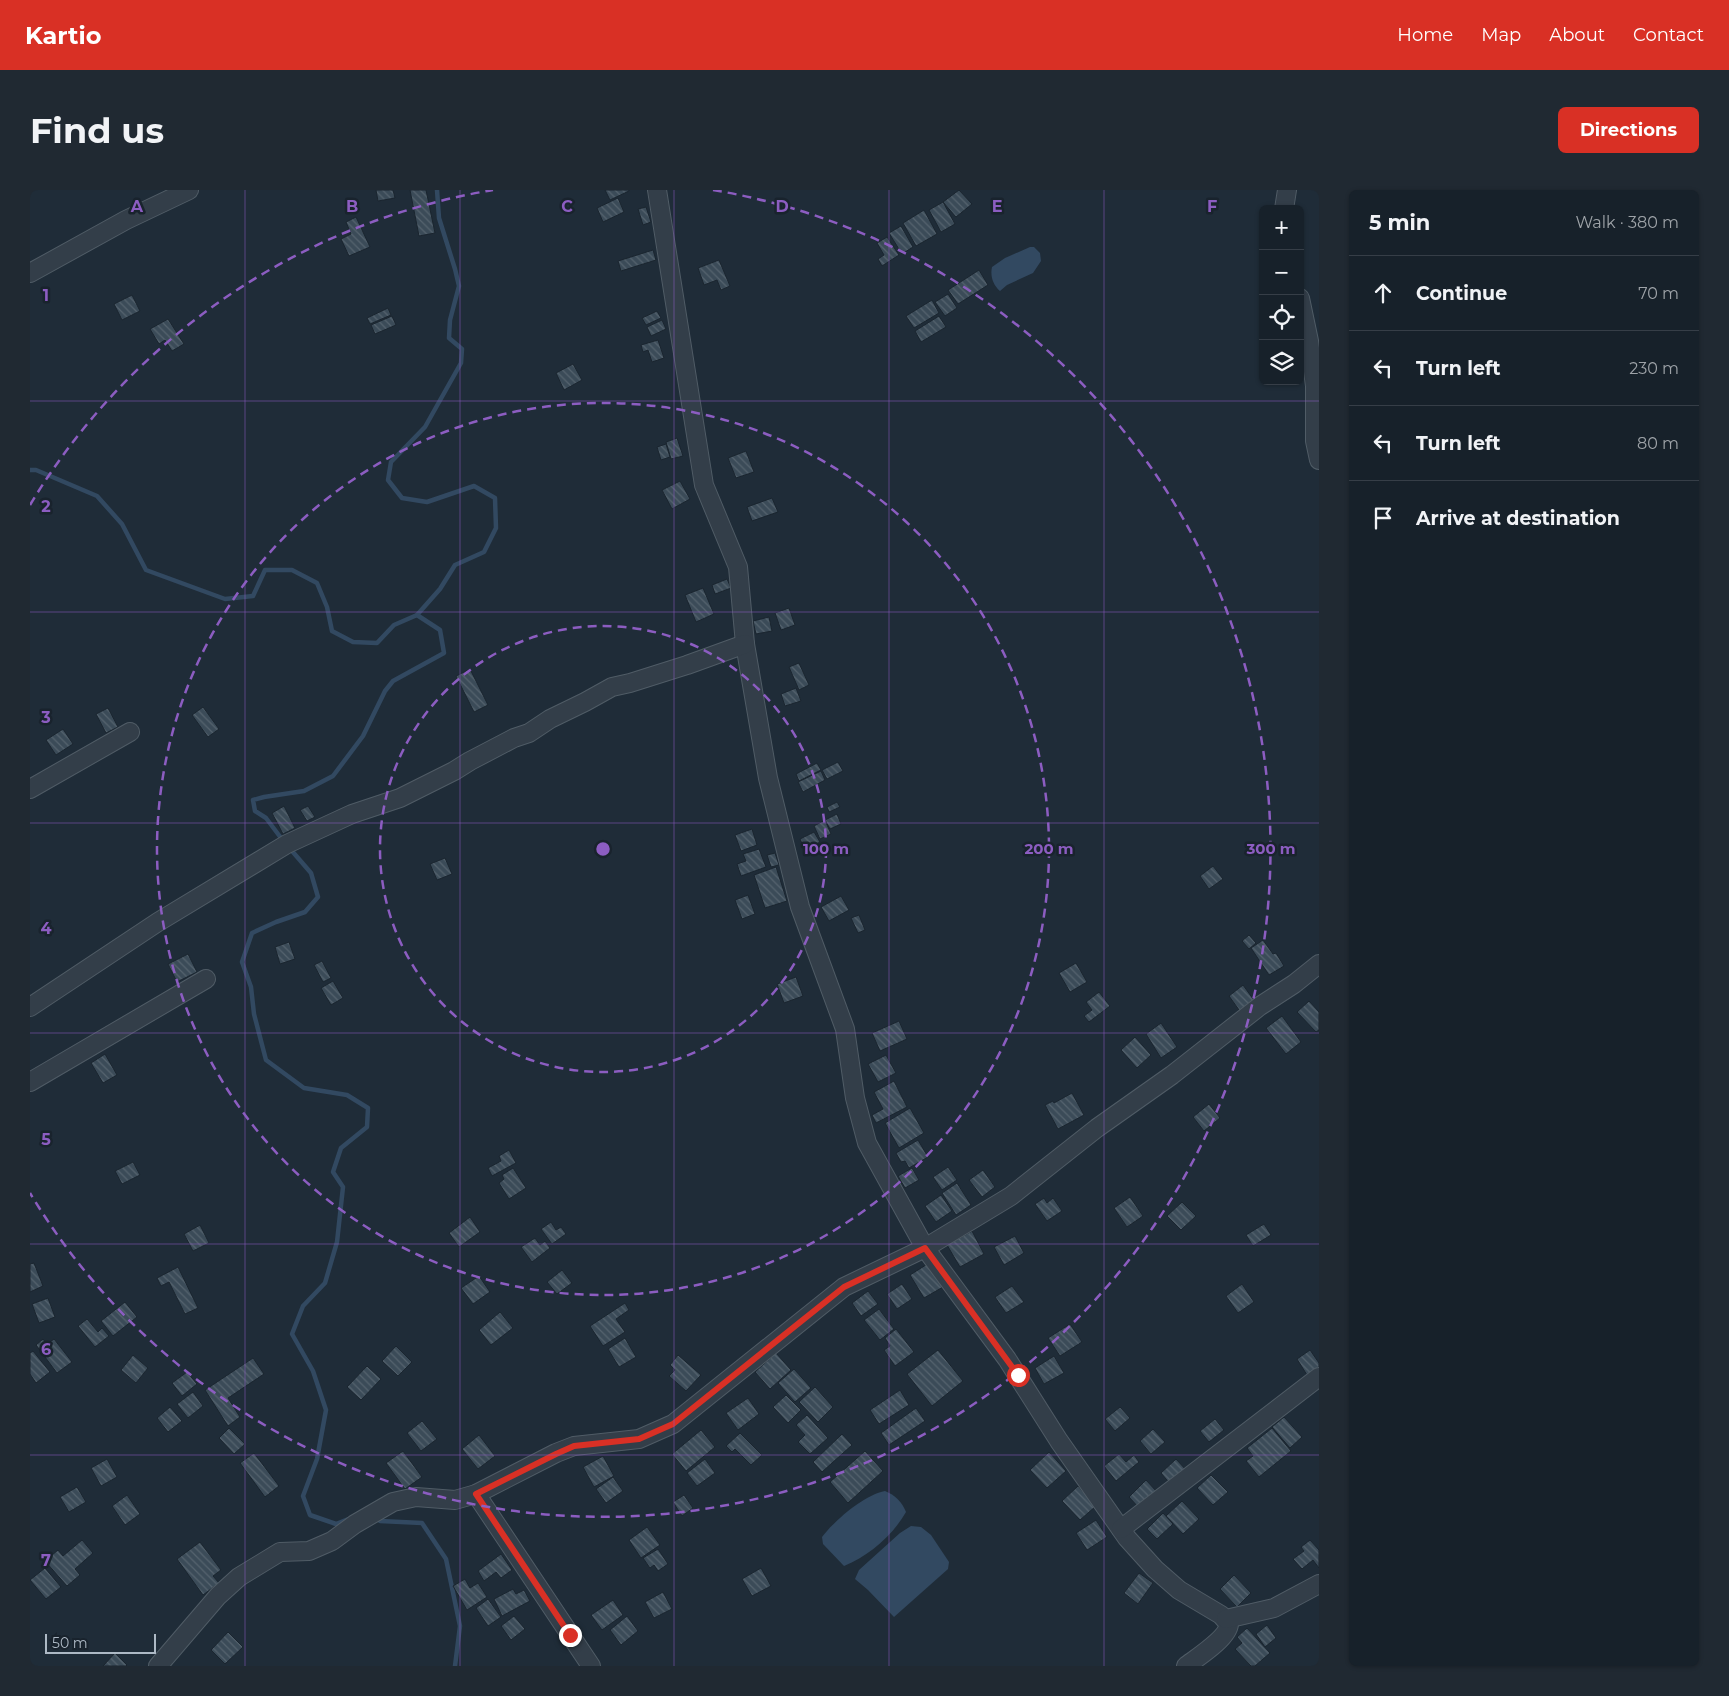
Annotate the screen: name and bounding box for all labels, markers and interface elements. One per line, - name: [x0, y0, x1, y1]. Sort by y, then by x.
- text: Kartio: [25, 21, 101, 50]
- text: Home: [1397, 24, 1453, 46]
- text: Map: [1481, 24, 1521, 46]
- text: About: [1549, 24, 1605, 46]
- text: Contact: [1633, 24, 1704, 46]
- button: Directions: [1558, 107, 1699, 153]
- text: Find us: [30, 109, 164, 152]
- text: A: [130, 197, 144, 216]
- text: B: [346, 197, 358, 216]
- text: C: [561, 197, 573, 216]
- text: D: [775, 197, 789, 216]
- text: E: [992, 197, 1002, 216]
- text: F: [1207, 197, 1217, 216]
- map controls: [1259, 205, 1304, 385]
- button: +: [1259, 205, 1304, 250]
- text: 5 min: [1369, 210, 1430, 235]
- text: Walk · 380 m: [1575, 213, 1679, 232]
- button: −: [1259, 250, 1304, 295]
- icon: ahead: [1369, 279, 1397, 307]
- text: Continue: [1416, 282, 1507, 305]
- text: 70 m: [1638, 284, 1679, 303]
- text: 1: [43, 286, 49, 305]
- button: locate: [1259, 295, 1304, 340]
- button: layers: [1259, 340, 1304, 385]
- icon: left: [1369, 354, 1397, 382]
- text: Turn left: [1416, 357, 1501, 380]
- text: 230 m: [1629, 359, 1679, 378]
- icon: left: [1369, 429, 1397, 457]
- text: Turn left: [1416, 432, 1501, 455]
- text: 80 m: [1637, 434, 1679, 453]
- text: 2: [41, 497, 51, 516]
- icon: arrive: [1369, 504, 1397, 532]
- text: Arrive at destination: [1416, 507, 1620, 530]
- text: 3: [40, 708, 51, 727]
- text: 100 m: [803, 839, 849, 858]
- text: 200 m: [1024, 839, 1074, 858]
- text: 300 m: [1245, 839, 1296, 858]
- centre of rings: [594, 840, 612, 858]
- text: 4: [40, 919, 52, 938]
- text: 5: [41, 1130, 51, 1149]
- text: 6: [41, 1340, 51, 1359]
- route start: [1007, 1364, 1030, 1387]
- text: 7: [41, 1551, 51, 1570]
- route end: [559, 1624, 582, 1647]
- scale bar: [45, 1631, 156, 1654]
- text: 50 m: [52, 1634, 88, 1652]

